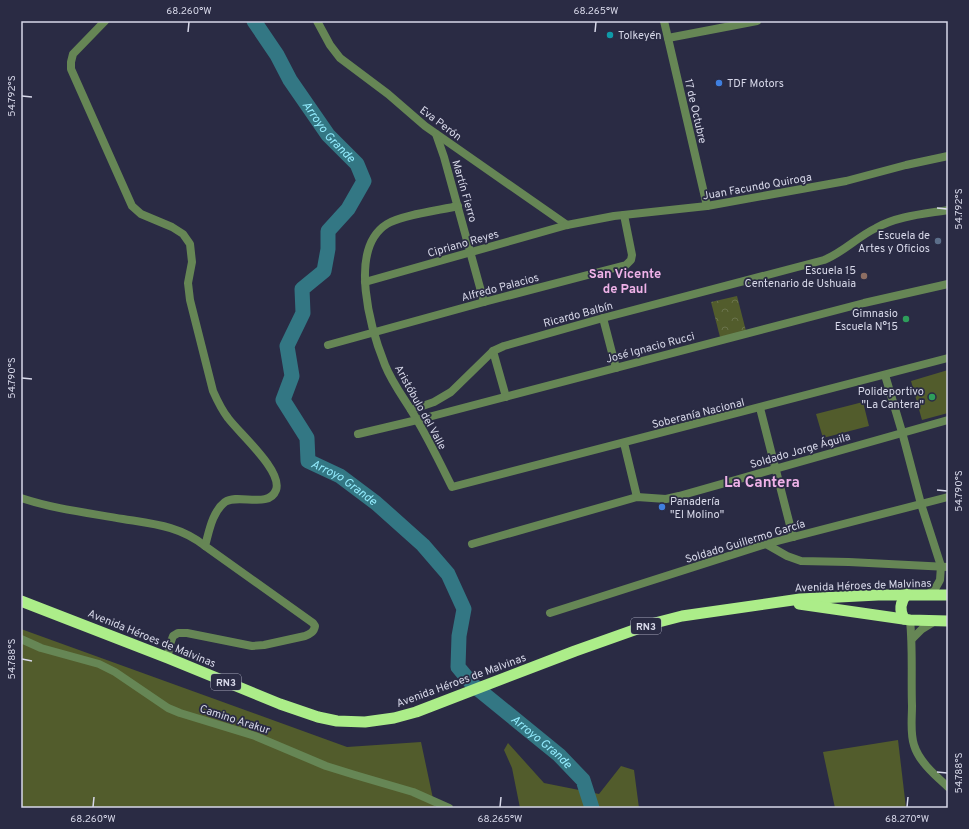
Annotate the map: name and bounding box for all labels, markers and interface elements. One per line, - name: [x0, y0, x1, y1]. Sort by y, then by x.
- text: 68.260°W: [166, 5, 212, 18]
- text: 68.265°W: [573, 5, 619, 18]
- place label: Tolkeyén: [618, 29, 662, 43]
- marker: Tolkeyén: [605, 30, 615, 40]
- text: 54.792°S: [6, 75, 19, 117]
- street label: 17 de Octubre: [681, 77, 709, 145]
- place label: TDF Motors: [727, 77, 784, 91]
- marker: TDF Motors: [714, 78, 724, 88]
- water label: Arroyo Grande: [298, 98, 359, 167]
- street label: Eva Perón: [417, 103, 464, 144]
- street label: Martín Fierro: [448, 159, 480, 224]
- street label: Juan Facundo Quiroga: [702, 170, 813, 203]
- text: 54.792°S: [953, 188, 966, 230]
- street label: Cipriano Reyes: [426, 227, 501, 261]
- place label: Escuela de Artes y Oficios: [858, 229, 930, 256]
- marker: Escuela de Artes y Oficios: [933, 236, 943, 246]
- place label: Escuela 15 Centenario de Ushuaia: [745, 264, 856, 291]
- district label: San Vicente de Paul: [589, 267, 661, 298]
- street label: Alfredo Palacios: [460, 271, 541, 305]
- marker: Escuela 15 Centenario de Ushuaia: [859, 271, 869, 281]
- street label: Ricardo Balbín: [542, 299, 615, 331]
- place label: Gimnasio Escuela N°15: [835, 307, 898, 334]
- marker: Gimnasio Escuela N°15: [901, 314, 911, 324]
- street label: José Ignacio Rucci: [604, 329, 696, 367]
- text: 54.790°S: [6, 357, 19, 399]
- street label: Aristóbulo del Valle: [391, 363, 449, 452]
- place label: Polideportivo "La Cantera": [858, 385, 924, 412]
- marker: Polideportivo "La Cantera": [927, 392, 937, 402]
- street label: Soberanía Nacional: [650, 396, 746, 432]
- street label: Soldado Jorge Águila: [748, 429, 852, 472]
- water label: Arroyo Grande: [308, 456, 380, 510]
- text: 54.790°S: [953, 470, 966, 512]
- district label: La Cantera: [724, 474, 800, 493]
- place label: Panadería "El Molino": [670, 495, 724, 522]
- marker: Panadería "El Molino": [657, 502, 667, 512]
- street label: Soldado Guillermo García: [684, 517, 807, 567]
- street label: Avenida Héroes de Malvinas: [794, 577, 932, 595]
- street label: Avenida Héroes de Malvinas: [85, 607, 218, 671]
- road number: RN3: [631, 618, 661, 634]
- text: 54.788°S: [6, 638, 19, 680]
- street label: Avenida Héroes de Malvinas: [395, 651, 528, 711]
- road number: RN3: [211, 674, 241, 690]
- street label: Camino Arakur: [198, 702, 272, 738]
- water label: Arroyo Grande: [507, 712, 576, 773]
- text: 54.788°S: [953, 752, 966, 794]
- text: 68.260°W: [70, 813, 116, 826]
- text: 68.265°W: [477, 813, 523, 826]
- text: 68.270°W: [885, 813, 929, 826]

